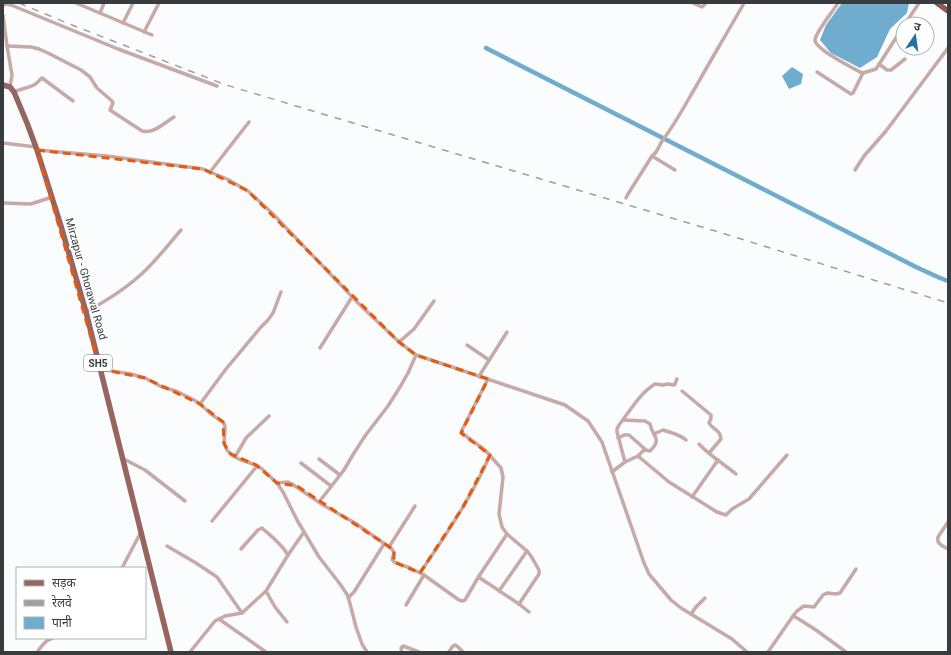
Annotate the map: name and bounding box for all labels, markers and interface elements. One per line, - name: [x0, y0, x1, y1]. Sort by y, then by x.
- north arrow: [895, 16, 935, 56]
- text: उ: [913, 20, 922, 34]
- street label: Mirzapur - Ghorawal Road: [62, 217, 110, 341]
- road number: SH5: [84, 355, 112, 371]
- legend: [16, 567, 146, 639]
- text: सड़क: [52, 576, 77, 590]
- text: रेलवे: [52, 595, 72, 610]
- text: पानी: [52, 615, 73, 630]

